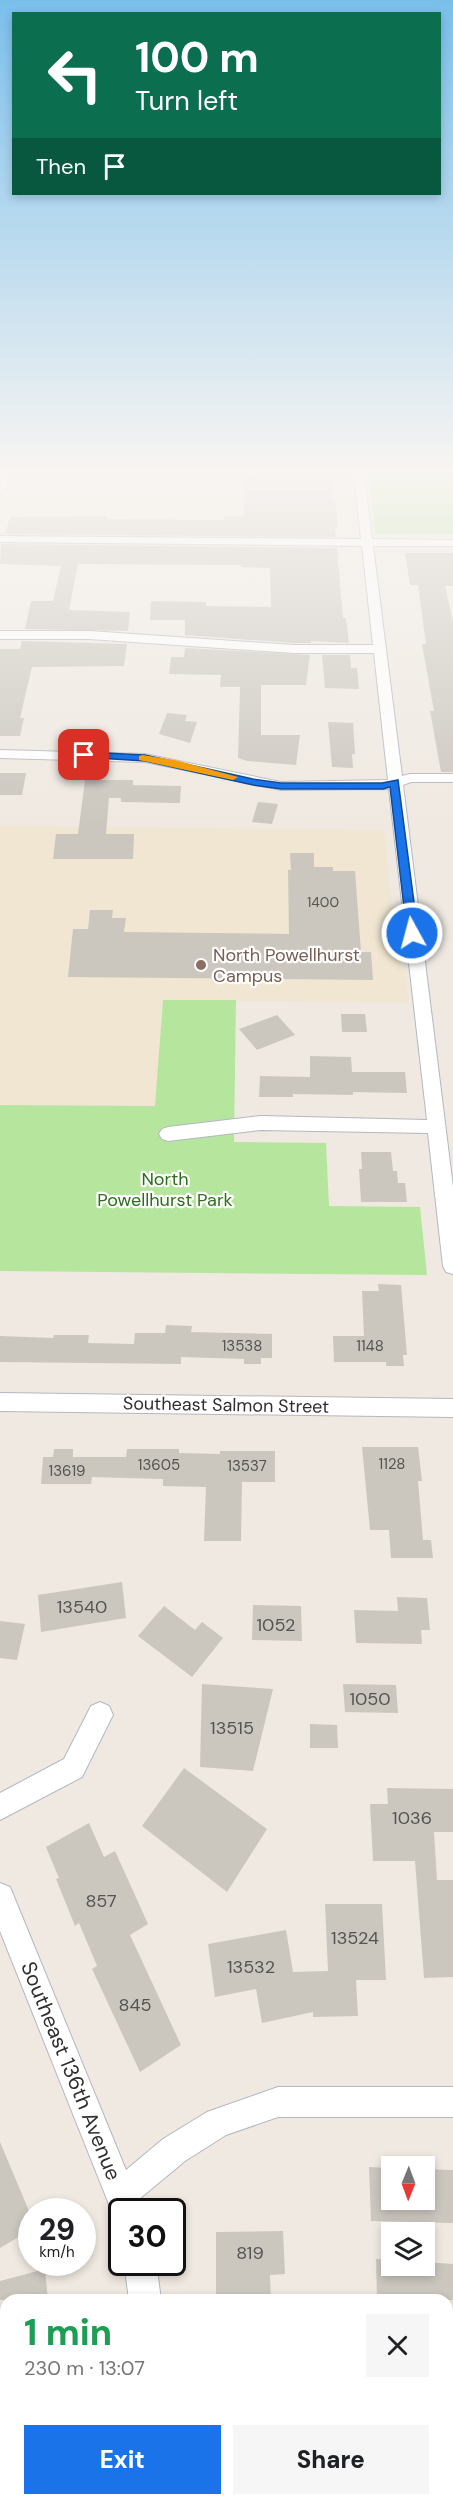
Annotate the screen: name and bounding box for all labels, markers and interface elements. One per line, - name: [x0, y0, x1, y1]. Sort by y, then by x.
- text: 100 m: [135, 30, 259, 85]
- icon: left: [36, 36, 114, 114]
- text: Turn left: [135, 83, 238, 118]
- icon: arrive: [98, 150, 131, 183]
- text: Then: [36, 152, 86, 181]
- pin: [58, 729, 109, 780]
- icon: arrive: [67, 738, 100, 771]
- house number: 1400: [307, 893, 339, 911]
- position arrow: [380, 901, 444, 965]
- place label: North Powellhurst Campus: [213, 943, 360, 988]
- marker: North Powellhurst Campus: [194, 958, 208, 972]
- park label: North Powellhurst Park: [97, 1167, 233, 1212]
- house number: 13538: [222, 1336, 262, 1356]
- house number: 1148: [356, 1336, 384, 1356]
- street label: Southeast Salmon Street: [123, 1391, 329, 1419]
- house number: 1128: [379, 1454, 405, 1474]
- house number: 13605: [138, 1455, 180, 1475]
- house number: 13537: [227, 1456, 267, 1476]
- house number: 13619: [48, 1461, 86, 1481]
- house number: 13540: [57, 1595, 107, 1619]
- house number: 1052: [257, 1613, 295, 1637]
- house number: 1050: [349, 1687, 391, 1711]
- house number: 13515: [210, 1716, 254, 1740]
- house number: 1036: [392, 1806, 432, 1830]
- house number: 857: [85, 1889, 117, 1913]
- house number: 13524: [331, 1926, 379, 1950]
- house number: 13532: [227, 1955, 275, 1979]
- street label: Southeast 136th Avenue: [14, 1957, 128, 2185]
- house number: 845: [119, 1993, 151, 2017]
- north arrow: [381, 2156, 435, 2210]
- map controls: [381, 2156, 435, 2276]
- speed limit sign: 30: [108, 2198, 186, 2276]
- text: 29: [39, 2210, 75, 2249]
- button: layers: [381, 2222, 435, 2276]
- house number: 819: [236, 2241, 264, 2265]
- text: km/h: [39, 2242, 75, 2262]
- text: 1 min: [24, 2309, 112, 2356]
- button: close: [366, 2314, 429, 2377]
- text: 230 m · 13:07: [24, 2355, 145, 2381]
- button: Exit: [24, 2425, 221, 2494]
- button: Share: [233, 2425, 429, 2494]

